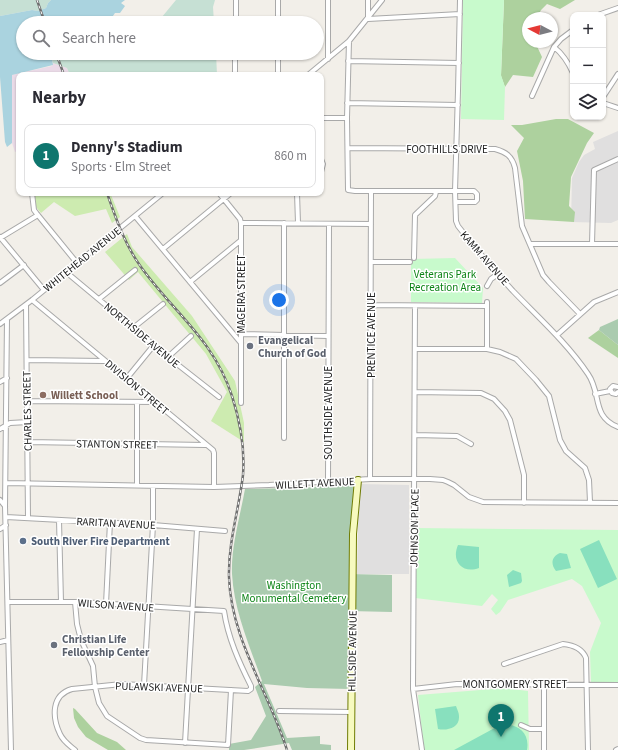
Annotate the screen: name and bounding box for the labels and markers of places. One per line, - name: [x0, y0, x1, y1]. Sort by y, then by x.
- place label: Evangelical Church of God: [258, 333, 326, 361]
- marker: Evangelical Church of God: [245, 341, 255, 351]
- place label: Willett School: [51, 388, 119, 403]
- marker: Willett School: [38, 390, 48, 400]
- place label: South River Fire Department: [31, 534, 171, 549]
- marker: South River Fire Department: [18, 536, 28, 546]
- place label: Christian Life Fellowship Center: [62, 632, 150, 660]
- marker: Christian Life Fellowship Center: [49, 640, 59, 650]
- pin: 1: [488, 704, 514, 737]

